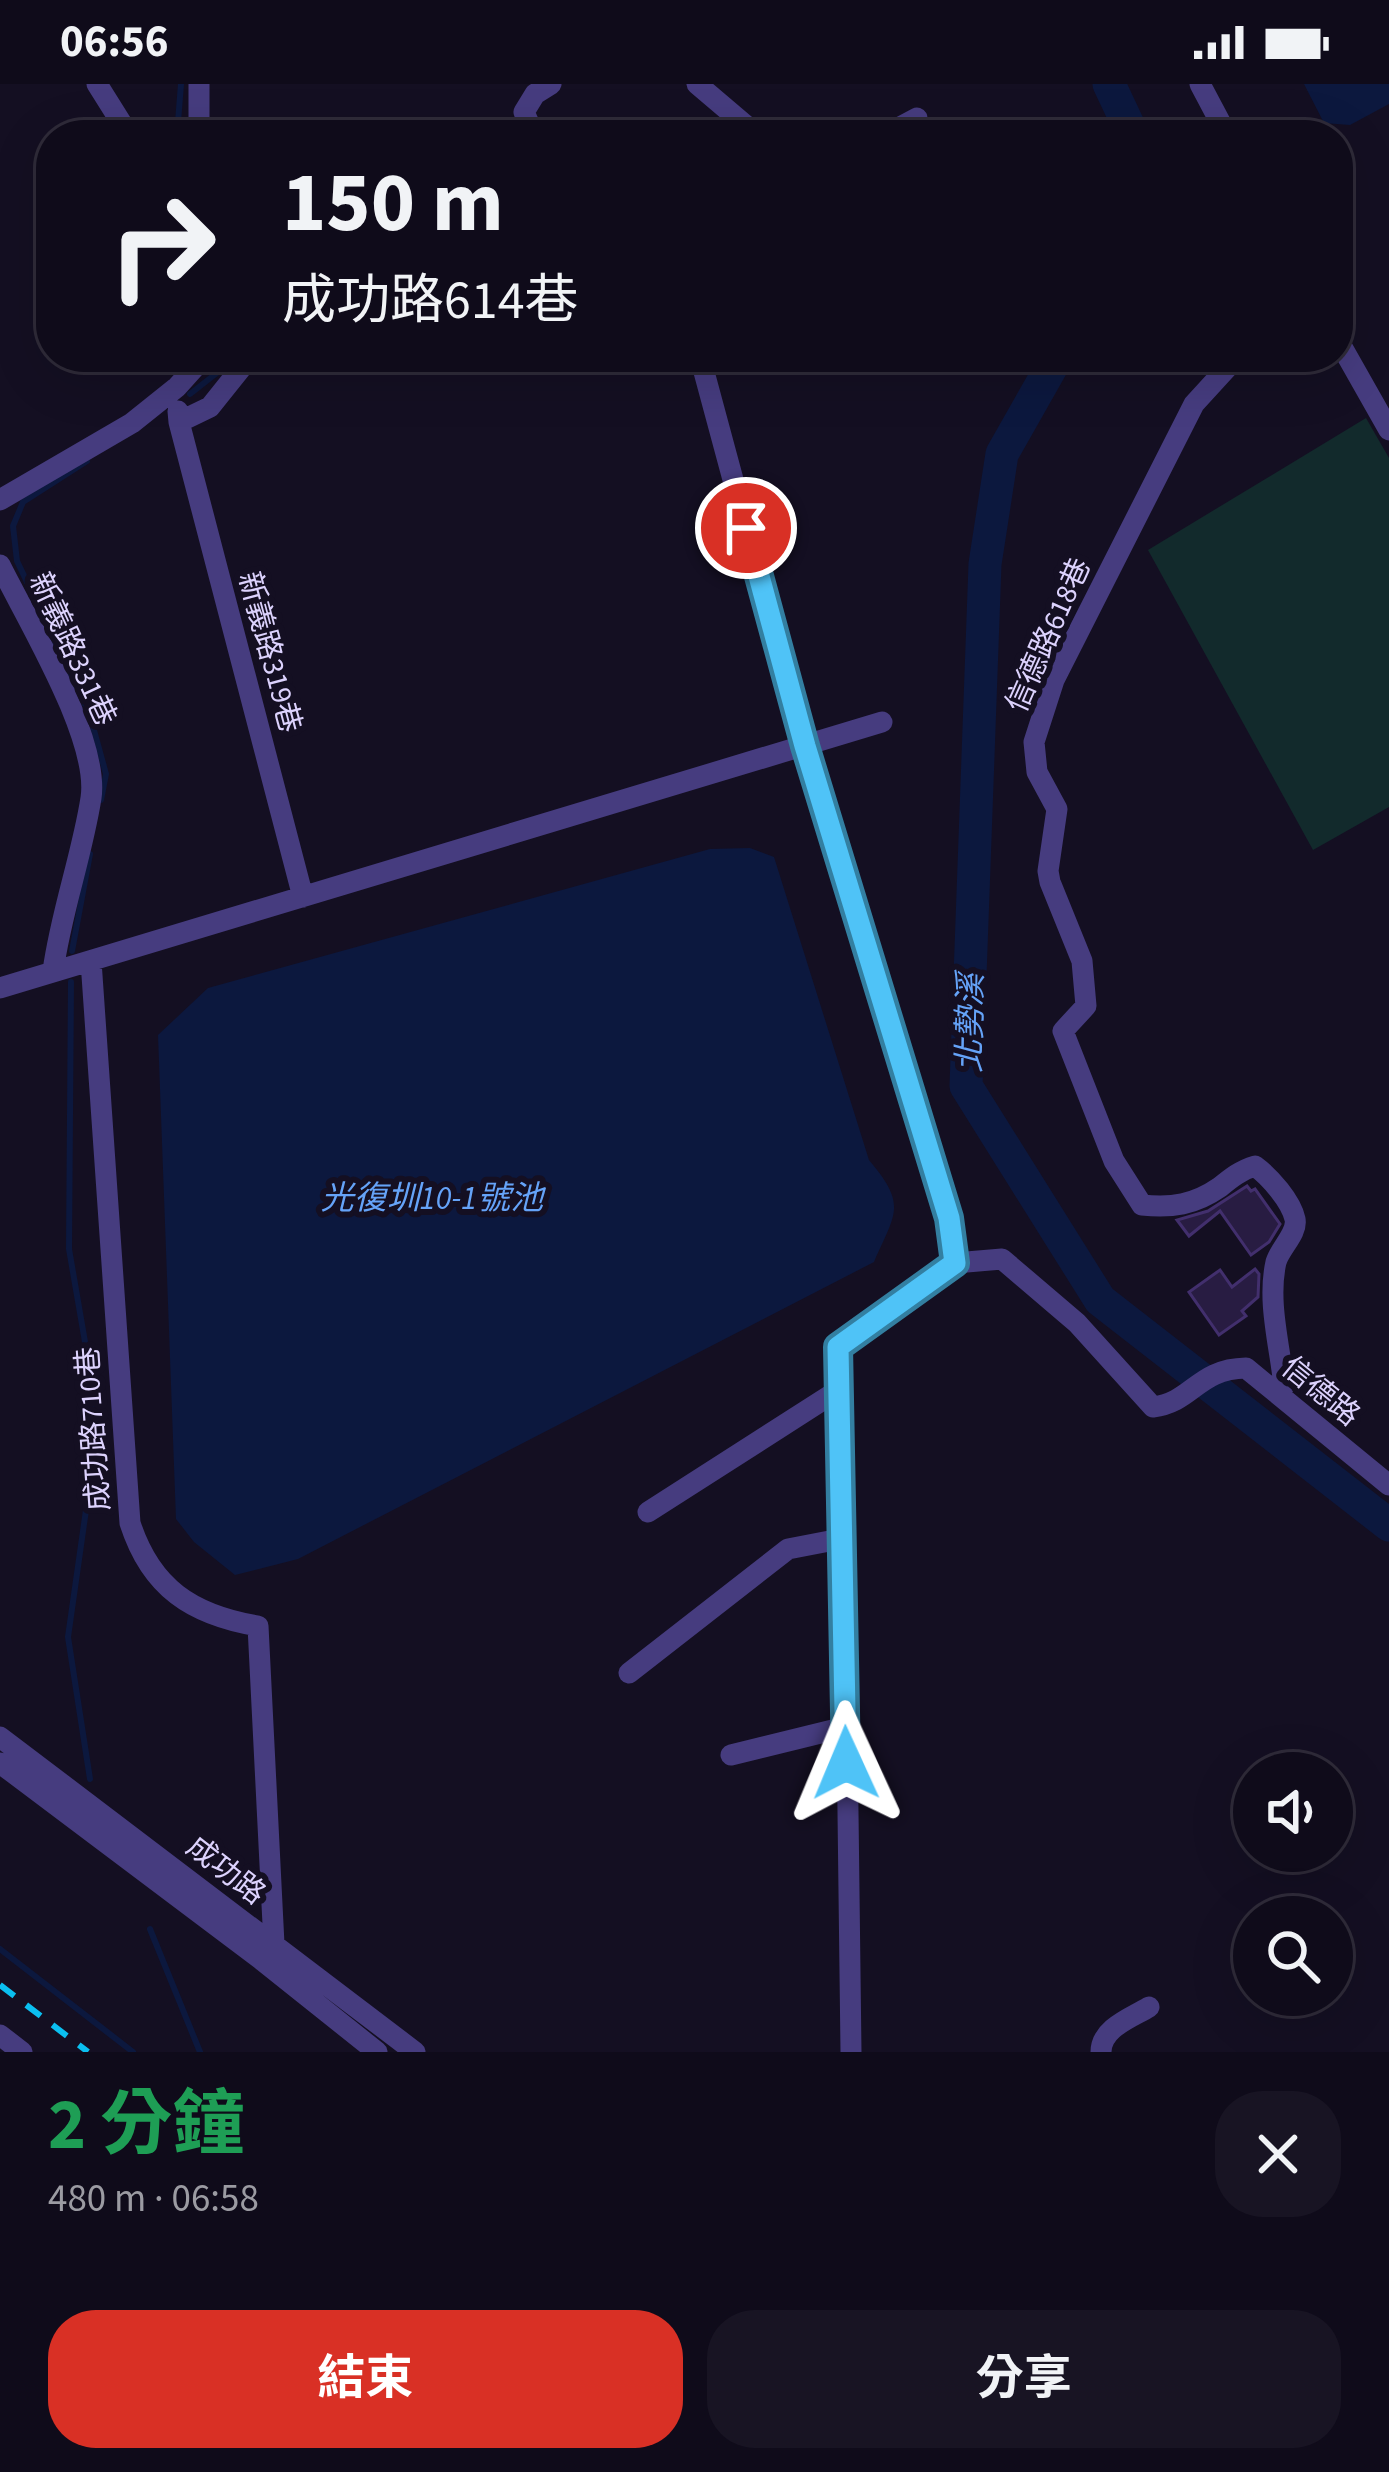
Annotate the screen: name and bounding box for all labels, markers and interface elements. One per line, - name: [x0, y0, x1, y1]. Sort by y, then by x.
- text: 06:56: [60, 10, 169, 74]
- text: 150 m: [282, 144, 504, 264]
- icon: right: [84, 168, 240, 324]
- text: 成功路614巷: [282, 263, 579, 340]
- pin: [695, 477, 797, 579]
- icon: arrive: [713, 495, 779, 561]
- street label: 信德路618巷: [995, 551, 1102, 719]
- street label: 新義路331巷: [18, 565, 127, 733]
- street label: 新義路319巷: [227, 567, 312, 737]
- water label: 北勢溪: [946, 969, 995, 1073]
- water label: 光復圳10-1號池: [321, 1175, 546, 1222]
- street label: 成功路710巷: [66, 1345, 121, 1513]
- street label: 信德路: [1272, 1346, 1369, 1436]
- position arrow: [783, 1700, 909, 1826]
- map controls: [1233, 1752, 1353, 2016]
- button: sound: [1233, 1752, 1353, 1872]
- street label: 成功路: [177, 1826, 274, 1915]
- button: search: [1233, 1896, 1353, 2016]
- text: 2 分鐘: [48, 2074, 244, 2177]
- button: close: [1215, 2091, 1341, 2217]
- text: 480 m · 06:58: [48, 2171, 259, 2227]
- button: 結束: [48, 2310, 683, 2448]
- button: 分享: [707, 2310, 1341, 2448]

